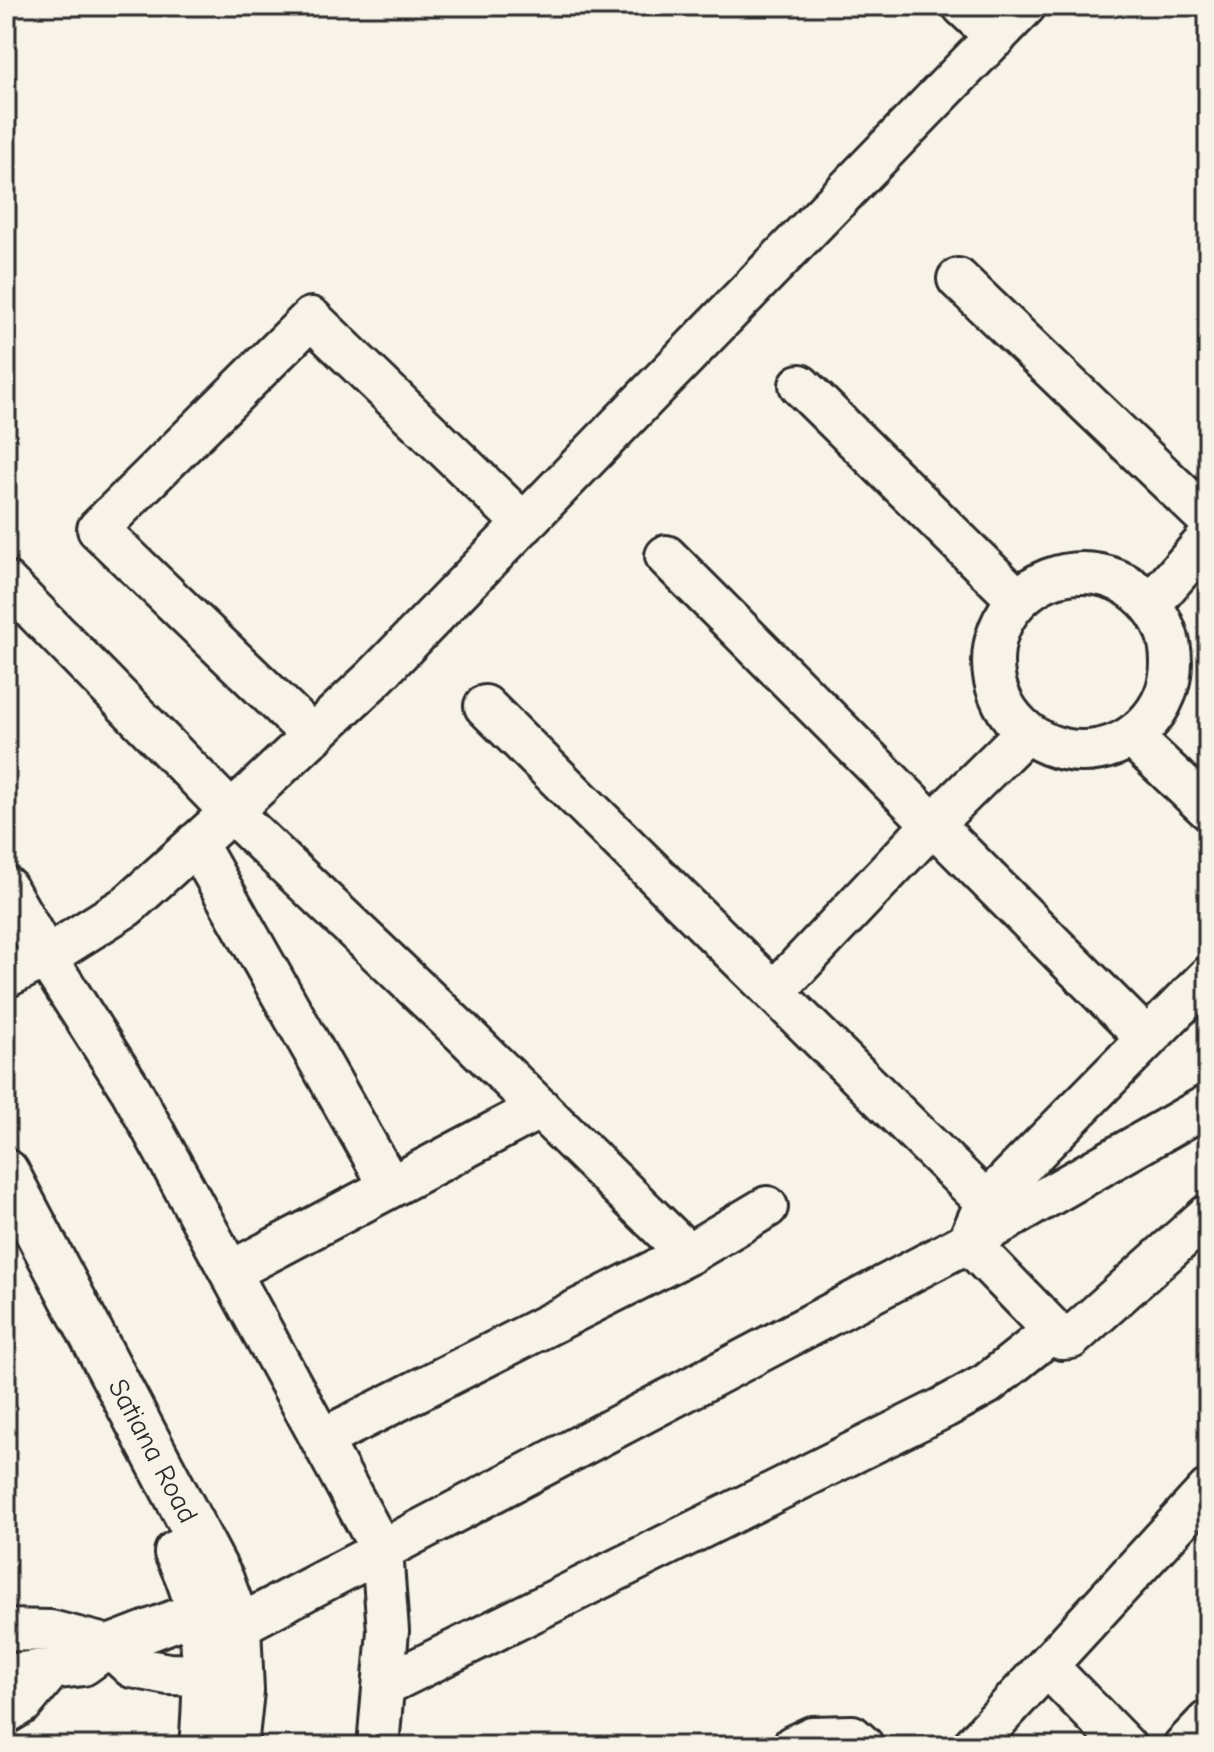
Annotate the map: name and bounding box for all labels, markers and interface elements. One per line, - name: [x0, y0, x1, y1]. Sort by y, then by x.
- street label: Satiana Road: [102, 1374, 204, 1528]

